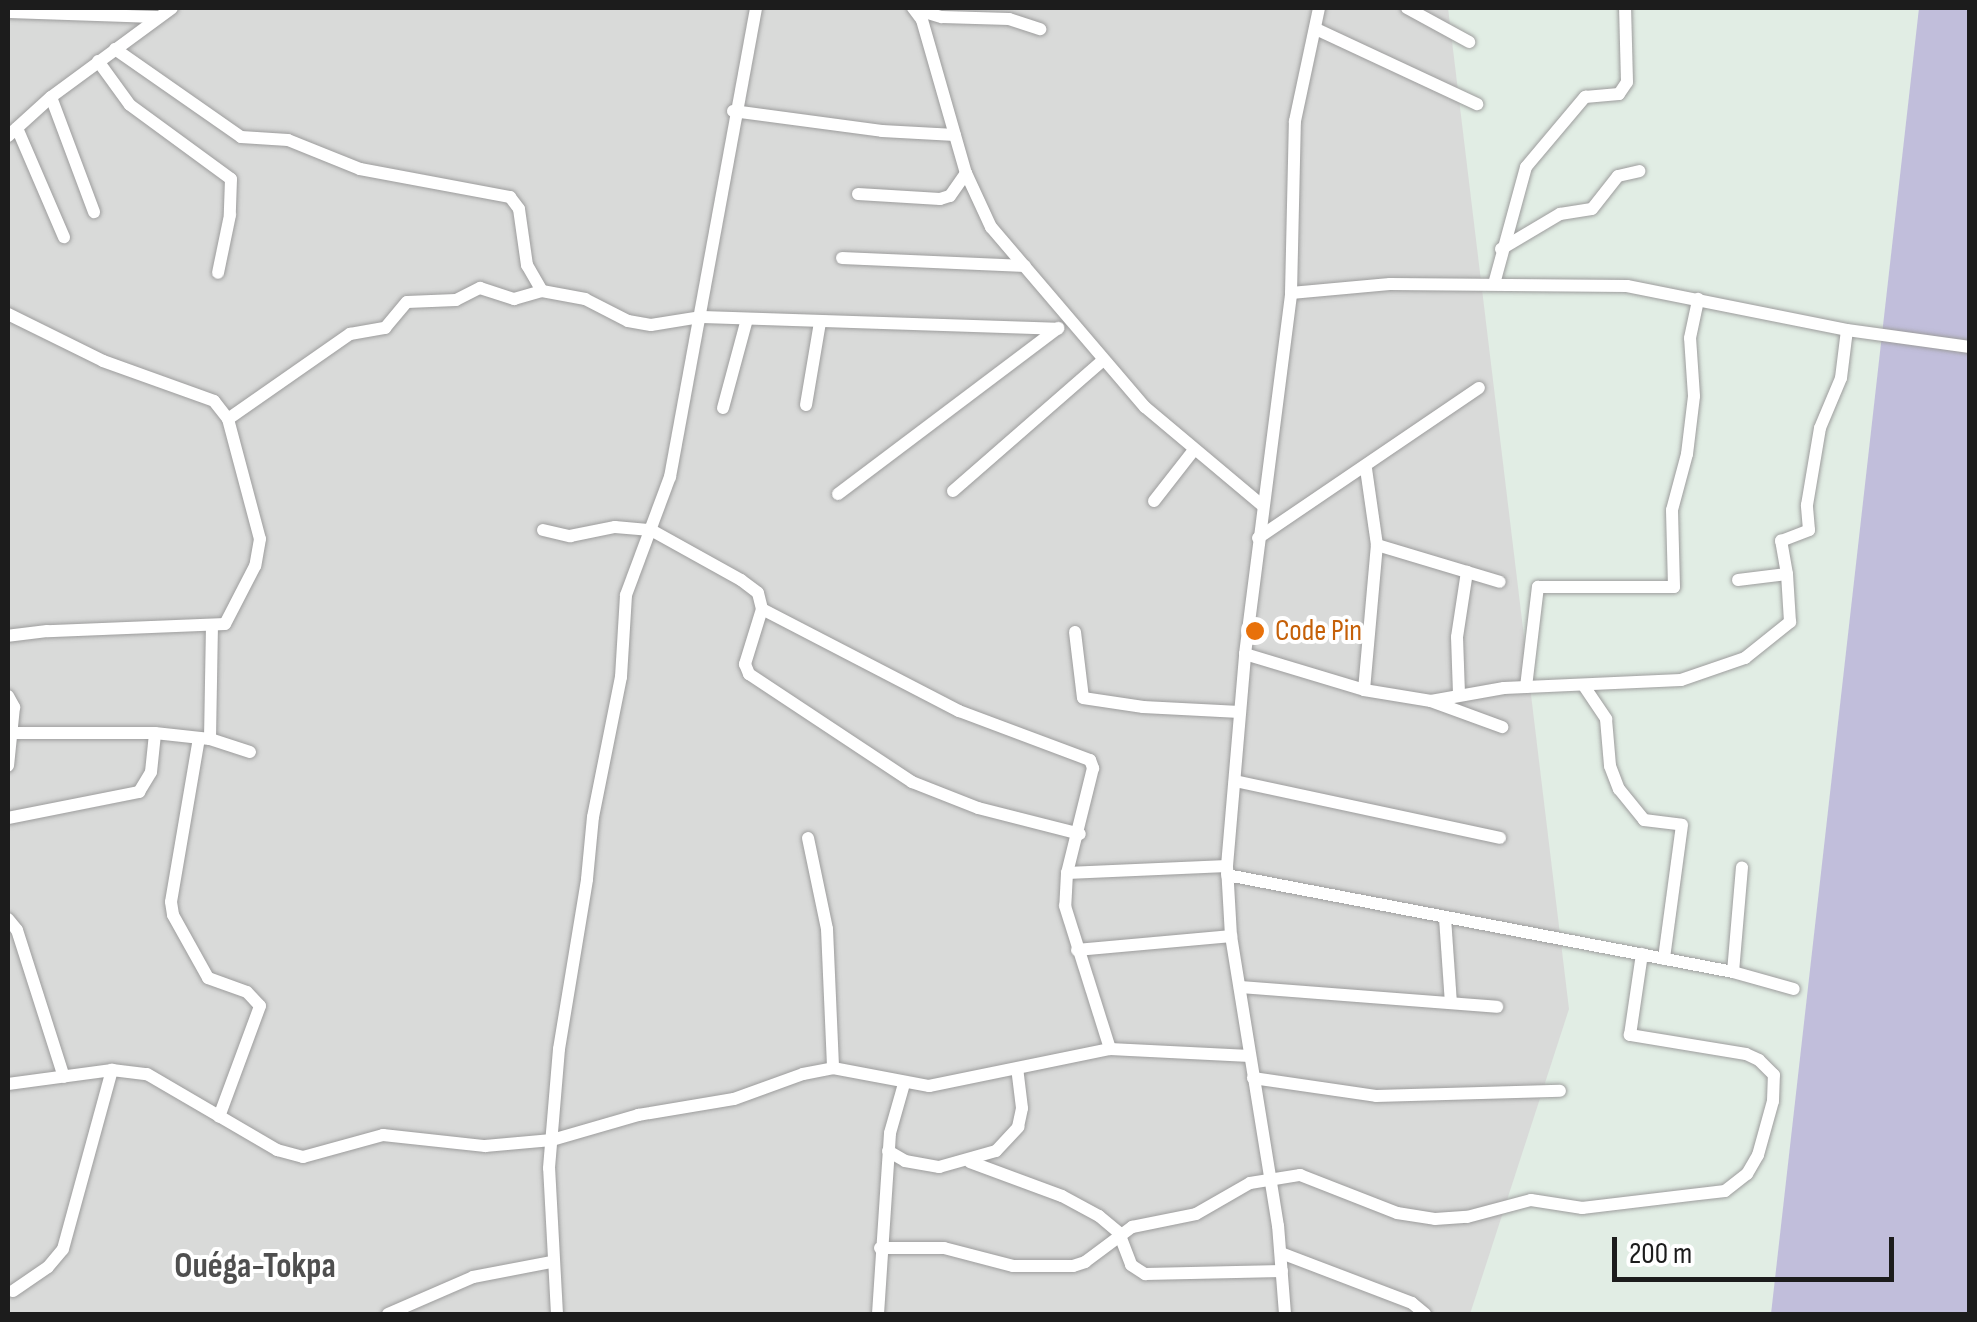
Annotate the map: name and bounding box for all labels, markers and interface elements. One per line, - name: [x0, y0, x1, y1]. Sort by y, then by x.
- place label: Code Pin: [1275, 613, 1362, 649]
- marker: Code Pin: [1244, 620, 1266, 642]
- scale bar: [1617, 1217, 1900, 1279]
- text: 200 m: [1629, 1236, 1692, 1272]
- district label: Ouéga-Tokpa: [174, 1246, 336, 1288]

